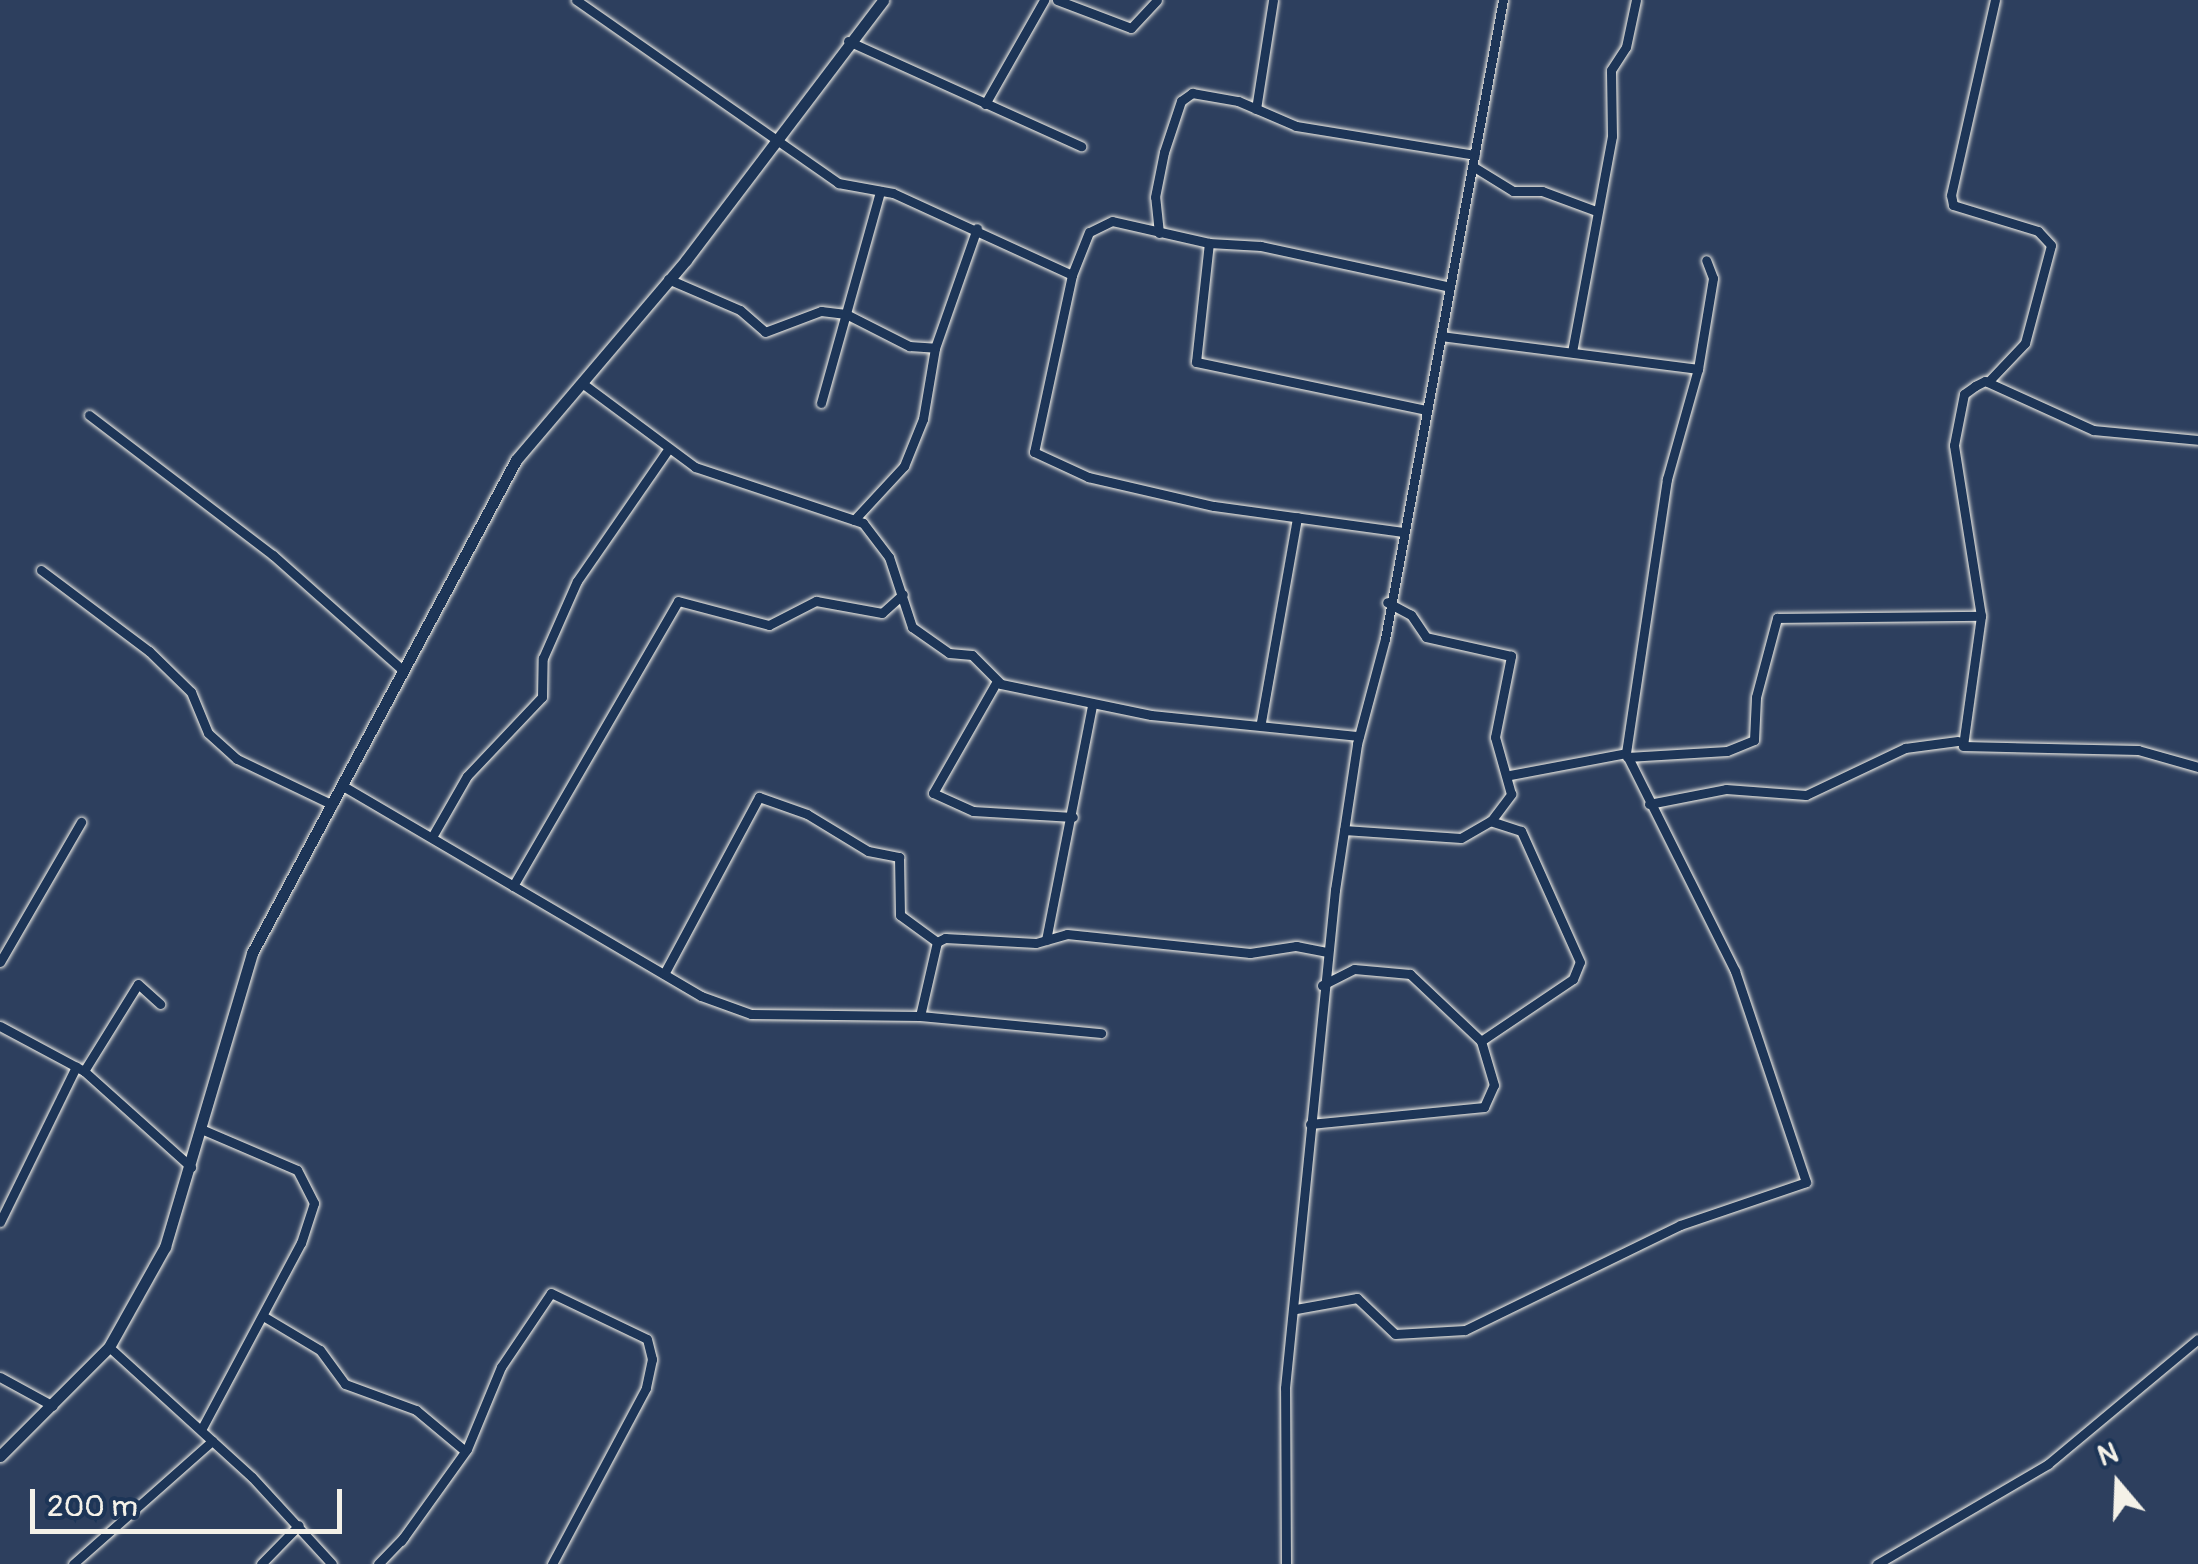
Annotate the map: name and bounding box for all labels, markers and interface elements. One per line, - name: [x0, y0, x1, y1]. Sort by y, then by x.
- north arrow: [2068, 1434, 2168, 1534]
- text: N: [2093, 1436, 2123, 1475]
- scale bar: [35, 1469, 348, 1531]
- text: 200 m: [47, 1488, 138, 1525]

